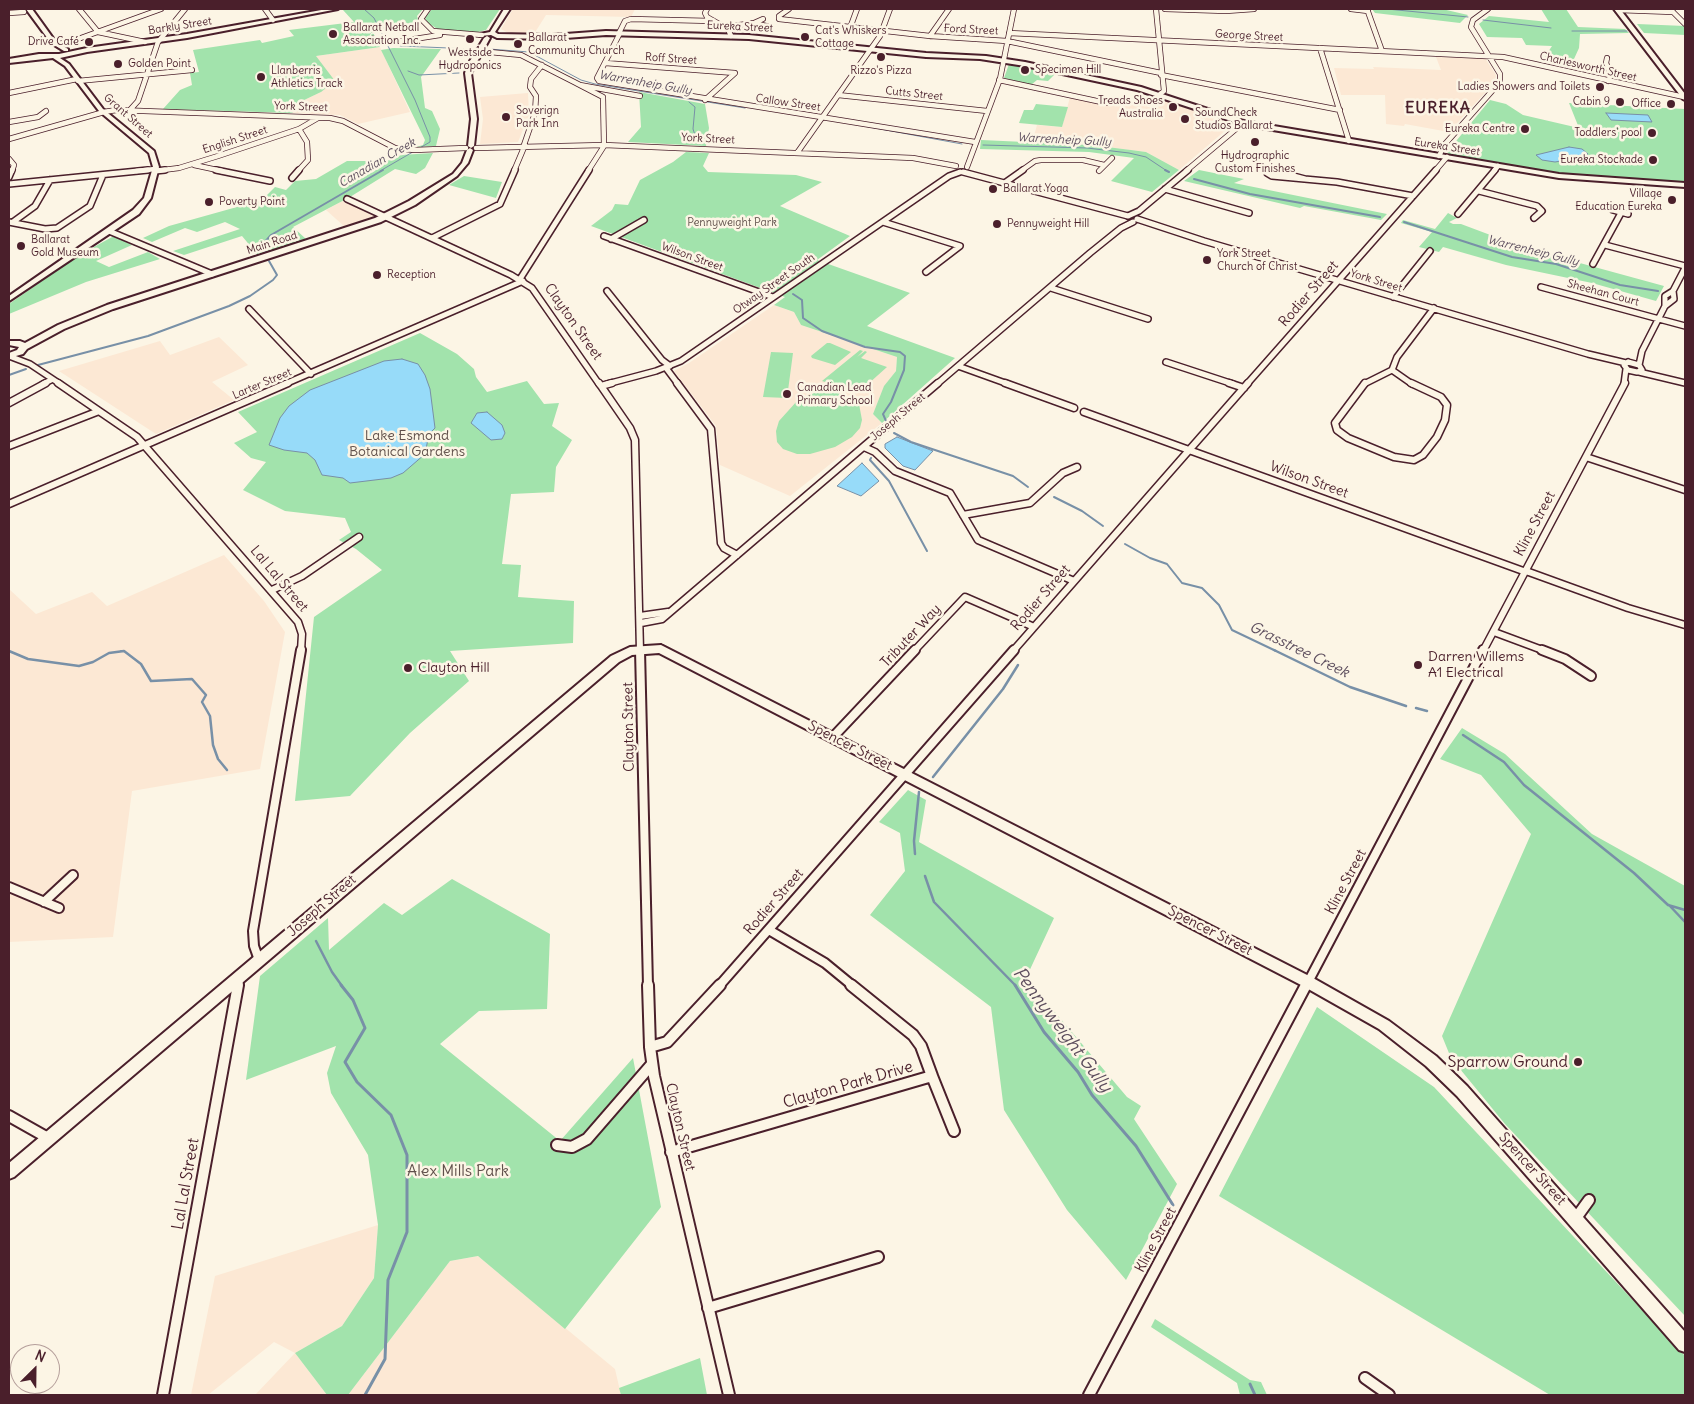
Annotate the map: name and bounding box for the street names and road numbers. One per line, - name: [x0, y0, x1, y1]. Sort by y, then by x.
- street label: Barkly Street: [147, 14, 213, 38]
- street label: Eureka Street: [706, 19, 774, 35]
- street label: Ford Street: [943, 22, 999, 38]
- street label: George Street: [1214, 28, 1284, 44]
- street label: Charlesworth Street: [1538, 49, 1638, 85]
- street label: Roff Street: [645, 51, 697, 67]
- street label: Cutts Street: [885, 84, 943, 104]
- street label: Grant Street: [101, 91, 155, 141]
- street label: Callow Street: [755, 92, 821, 114]
- street label: York Street: [274, 99, 328, 115]
- street label: English Street: [201, 123, 269, 157]
- street label: York Street: [681, 131, 735, 147]
- street label: Eureka Street: [1413, 135, 1481, 159]
- street label: Main Road: [245, 229, 299, 257]
- street label: Wilson Street: [659, 240, 725, 274]
- street label: Otway Street South: [731, 251, 817, 317]
- street label: Rodier Street: [1276, 258, 1342, 330]
- street label: York Street: [1348, 267, 1404, 295]
- street label: Sheehan Court: [1566, 277, 1640, 309]
- street label: Clayton Street: [540, 280, 606, 364]
- street label: Larter Street: [231, 366, 293, 402]
- street label: Joseph Street: [868, 390, 928, 444]
- street label: Wilson Street: [1268, 458, 1350, 502]
- street label: Kline Street: [1511, 489, 1559, 559]
- street label: Lal Lal Street: [246, 542, 312, 616]
- street label: Rodier Street: [1008, 562, 1074, 634]
- street label: Tributer Way: [877, 601, 945, 671]
- street label: Clayton Street: [620, 682, 638, 772]
- street label: Spencer Street: [805, 718, 895, 774]
- street label: Kline Street: [1322, 847, 1370, 917]
- street label: Rodier Street: [741, 866, 807, 938]
- street label: Joseph Street: [284, 872, 360, 940]
- street label: Spencer Street: [1165, 903, 1255, 959]
- street label: Clayton Park Drive: [781, 1057, 915, 1113]
- street label: Clayton Street: [662, 1081, 698, 1173]
- street label: Spencer Street: [1495, 1129, 1569, 1209]
- street label: Lal Lal Street: [168, 1137, 204, 1231]
- street label: Kline Street: [1132, 1205, 1180, 1275]

